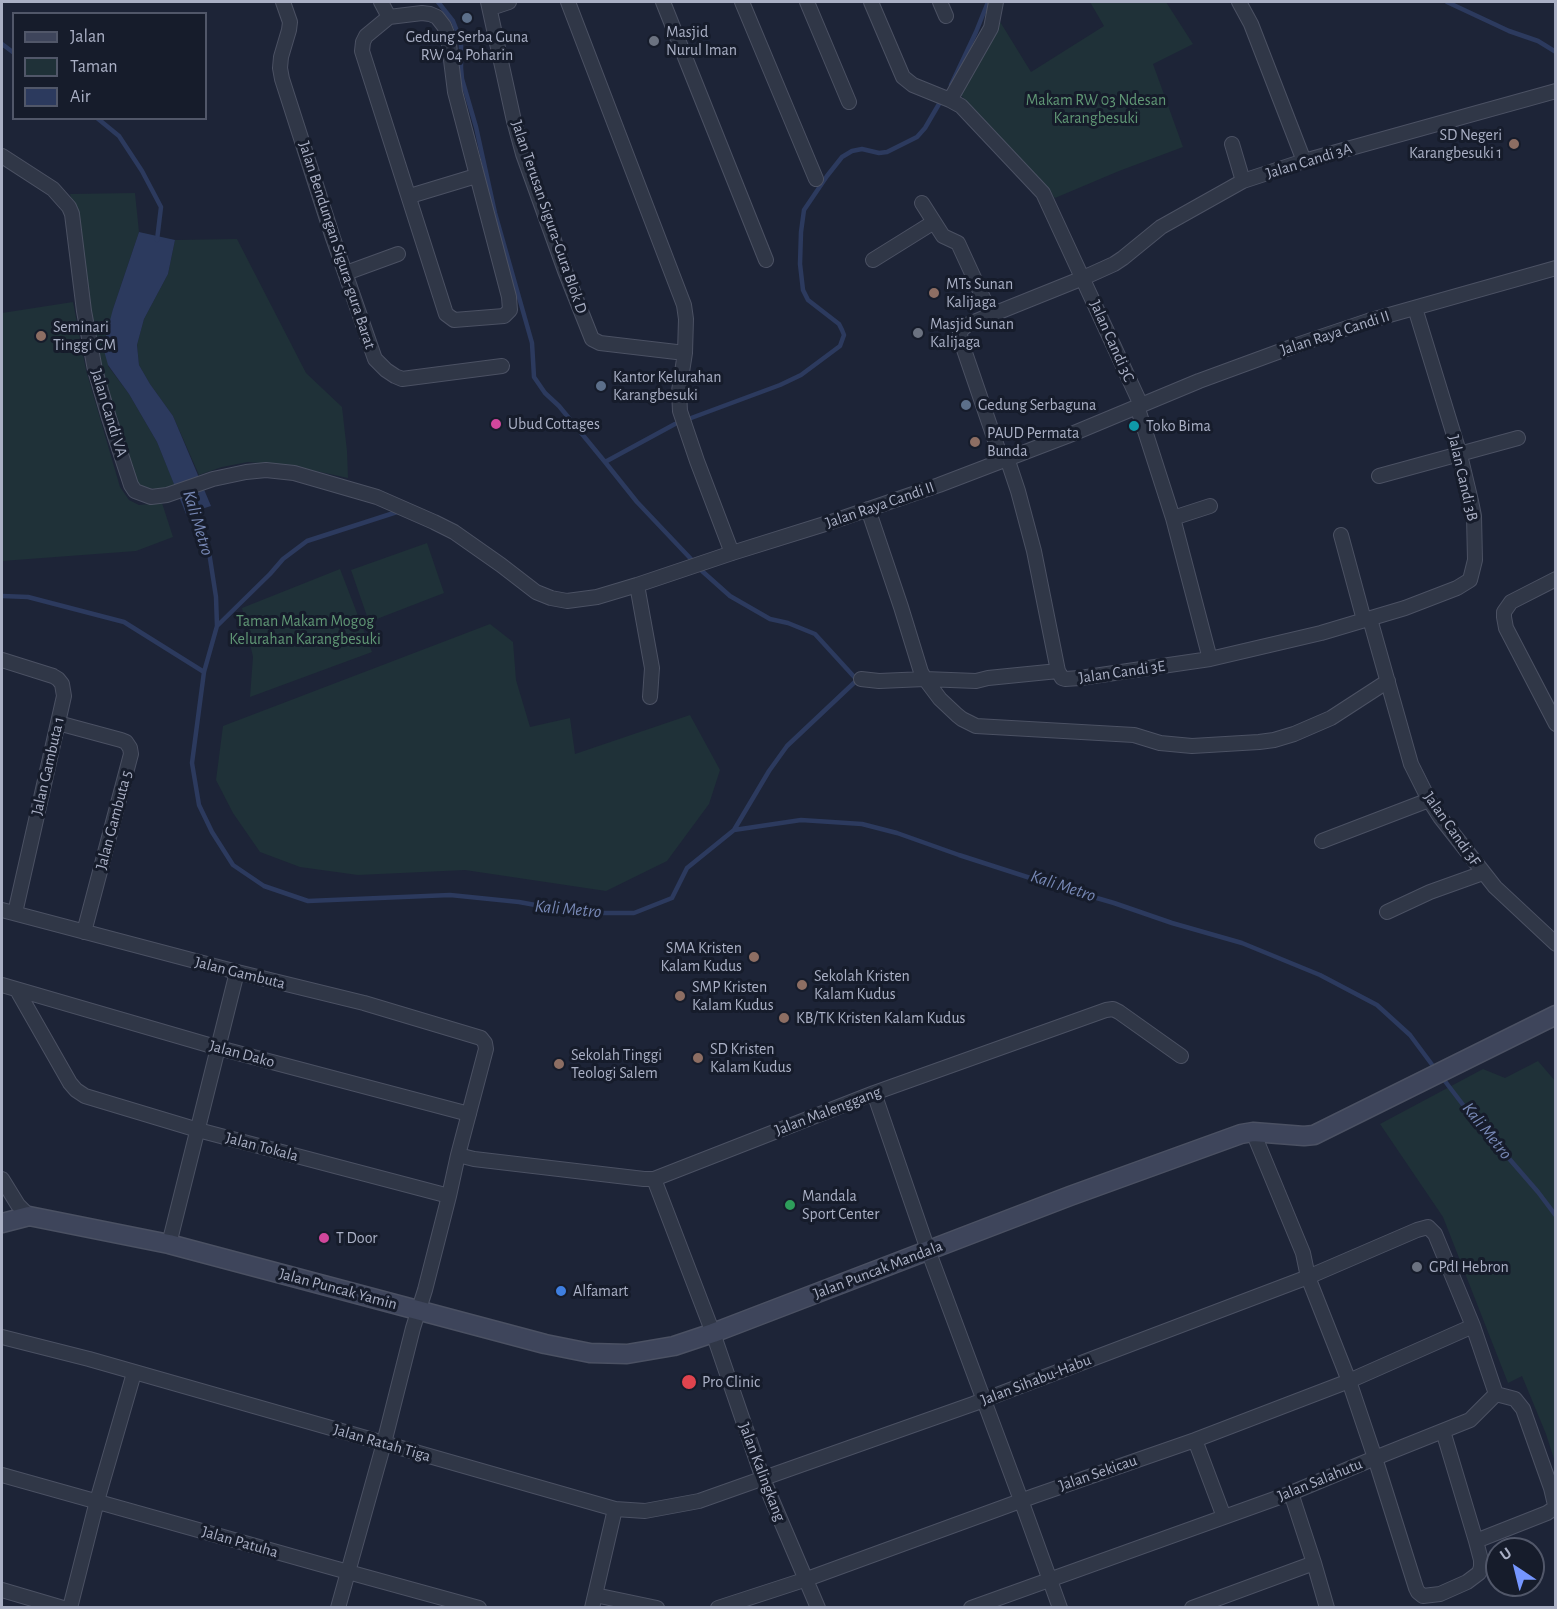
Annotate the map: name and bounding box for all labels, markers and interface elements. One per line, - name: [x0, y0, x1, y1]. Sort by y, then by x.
- marker: Gedung Serba Guna RW 04 Poharin: [460, 11, 474, 25]
- legend: [12, 12, 207, 120]
- place label: Masjid Nurul Iman: [666, 22, 737, 60]
- place label: Gedung Serba Guna RW 04 Poharin: [406, 27, 528, 65]
- text: Jalan: [70, 28, 105, 46]
- marker: Masjid Nurul Iman: [647, 34, 661, 48]
- text: Taman: [70, 58, 118, 76]
- text: Air: [70, 88, 91, 106]
- park label: Makam RW 03 Ndesan Karangbesuki: [1026, 90, 1166, 128]
- street label: Jalan Terusan Sigura-Gura Blok D: [507, 118, 591, 316]
- place label: SD Negeri Karangbesuki 1: [1409, 125, 1502, 163]
- marker: SD Negeri Karangbesuki 1: [1507, 137, 1521, 151]
- street label: Jalan Bendungan Sigura-gura Barat: [294, 139, 380, 351]
- street label: Jalan Candi 3A: [1264, 139, 1354, 183]
- place label: MTs Sunan Kalijaga: [946, 274, 1013, 312]
- marker: MTs Sunan Kalijaga: [927, 286, 941, 300]
- street label: Jalan Candi 3C: [1085, 297, 1139, 385]
- street label: Jalan Raya Candi II: [1278, 306, 1392, 360]
- place label: Masjid Sunan Kalijaga: [930, 314, 1014, 352]
- place label: Seminari Tinggi CM: [53, 317, 116, 355]
- marker: Masjid Sunan Kalijaga: [911, 326, 925, 340]
- marker: Seminari Tinggi CM: [34, 329, 48, 343]
- street label: Jalan Candi VA: [87, 367, 131, 459]
- place label: Kantor Kelurahan Karangbesuki: [613, 367, 721, 405]
- marker: Kantor Kelurahan Karangbesuki: [594, 379, 608, 393]
- place label: Gedung Serbaguna: [978, 395, 1096, 415]
- marker: Gedung Serbaguna: [959, 398, 973, 412]
- place label: Ubud Cottages: [508, 414, 600, 434]
- place label: Toko Bima: [1146, 416, 1211, 436]
- marker: Ubud Cottages: [489, 417, 503, 431]
- marker: Toko Bima: [1127, 419, 1141, 433]
- place label: PAUD Permata Bunda: [987, 423, 1079, 461]
- street label: Jalan Candi 3B: [1444, 433, 1482, 523]
- marker: PAUD Permata Bunda: [968, 435, 982, 449]
- street label: Jalan Raya Candi II: [823, 477, 937, 533]
- water label: Kali Metro: [178, 488, 218, 558]
- park label: Taman Makam Mogog Kelurahan Karangbesuki: [229, 611, 381, 649]
- street label: Jalan Candi 3E: [1078, 656, 1166, 688]
- street label: Jalan Gambuta 1: [27, 715, 69, 817]
- street label: Jalan Gambuta 5: [92, 768, 136, 872]
- street label: Jalan Candi 3F: [1419, 788, 1485, 870]
- water label: Kali Metro: [1028, 865, 1098, 907]
- water label: Kali Metro: [534, 895, 602, 923]
- place label: SMA Kristen Kalam Kudus: [660, 938, 742, 976]
- marker: SMA Kristen Kalam Kudus: [747, 950, 761, 964]
- street label: Jalan Gambuta: [193, 953, 287, 993]
- place label: Sekolah Kristen Kalam Kudus: [814, 966, 910, 1004]
- place label: SMP Kristen Kalam Kudus: [692, 977, 774, 1015]
- marker: Sekolah Kristen Kalam Kudus: [795, 978, 809, 992]
- marker: SMP Kristen Kalam Kudus: [673, 989, 687, 1003]
- place label: KB/TK Kristen Kalam Kudus: [796, 1008, 965, 1028]
- marker: KB/TK Kristen Kalam Kudus: [777, 1011, 791, 1025]
- street label: Jalan Dako: [207, 1036, 277, 1072]
- place label: SD Kristen Kalam Kudus: [710, 1039, 792, 1077]
- place label: Sekolah Tinggi Teologi Salem: [571, 1045, 662, 1083]
- marker: SD Kristen Kalam Kudus: [691, 1051, 705, 1065]
- marker: Sekolah Tinggi Teologi Salem: [552, 1057, 566, 1071]
- street label: Jalan Malenggang: [772, 1082, 884, 1140]
- water label: Kali Metro: [1458, 1098, 1516, 1164]
- street label: Jalan Tokala: [224, 1128, 300, 1166]
- place label: Mandala Sport Center: [802, 1186, 879, 1224]
- marker: Mandala Sport Center: [783, 1198, 797, 1212]
- place label: T Door: [336, 1228, 378, 1248]
- marker: T Door: [317, 1231, 331, 1245]
- street label: Jalan Puncak Mandala: [811, 1237, 945, 1303]
- place label: GPdI Hebron: [1429, 1257, 1509, 1277]
- marker: GPdI Hebron: [1410, 1260, 1424, 1274]
- street label: Jalan Puncak Yamin: [277, 1264, 399, 1314]
- place label: Alfamart: [573, 1281, 628, 1301]
- marker: Alfamart: [554, 1284, 568, 1298]
- street label: Jalan Sihabu-Habu: [978, 1350, 1094, 1410]
- place label: Pro Clinic: [702, 1372, 760, 1392]
- marker: Pro Clinic: [680, 1373, 698, 1391]
- street label: Jalan Ratah Tiga: [331, 1420, 433, 1466]
- street label: Jalan Kalingkang: [734, 1420, 790, 1524]
- street label: Jalan Sekicau: [1056, 1451, 1140, 1495]
- street label: Jalan Salahutu: [1275, 1454, 1365, 1506]
- street label: Jalan Patuha: [200, 1522, 280, 1562]
- north arrow: [1485, 1537, 1545, 1597]
- text: U: [1497, 1544, 1515, 1563]

